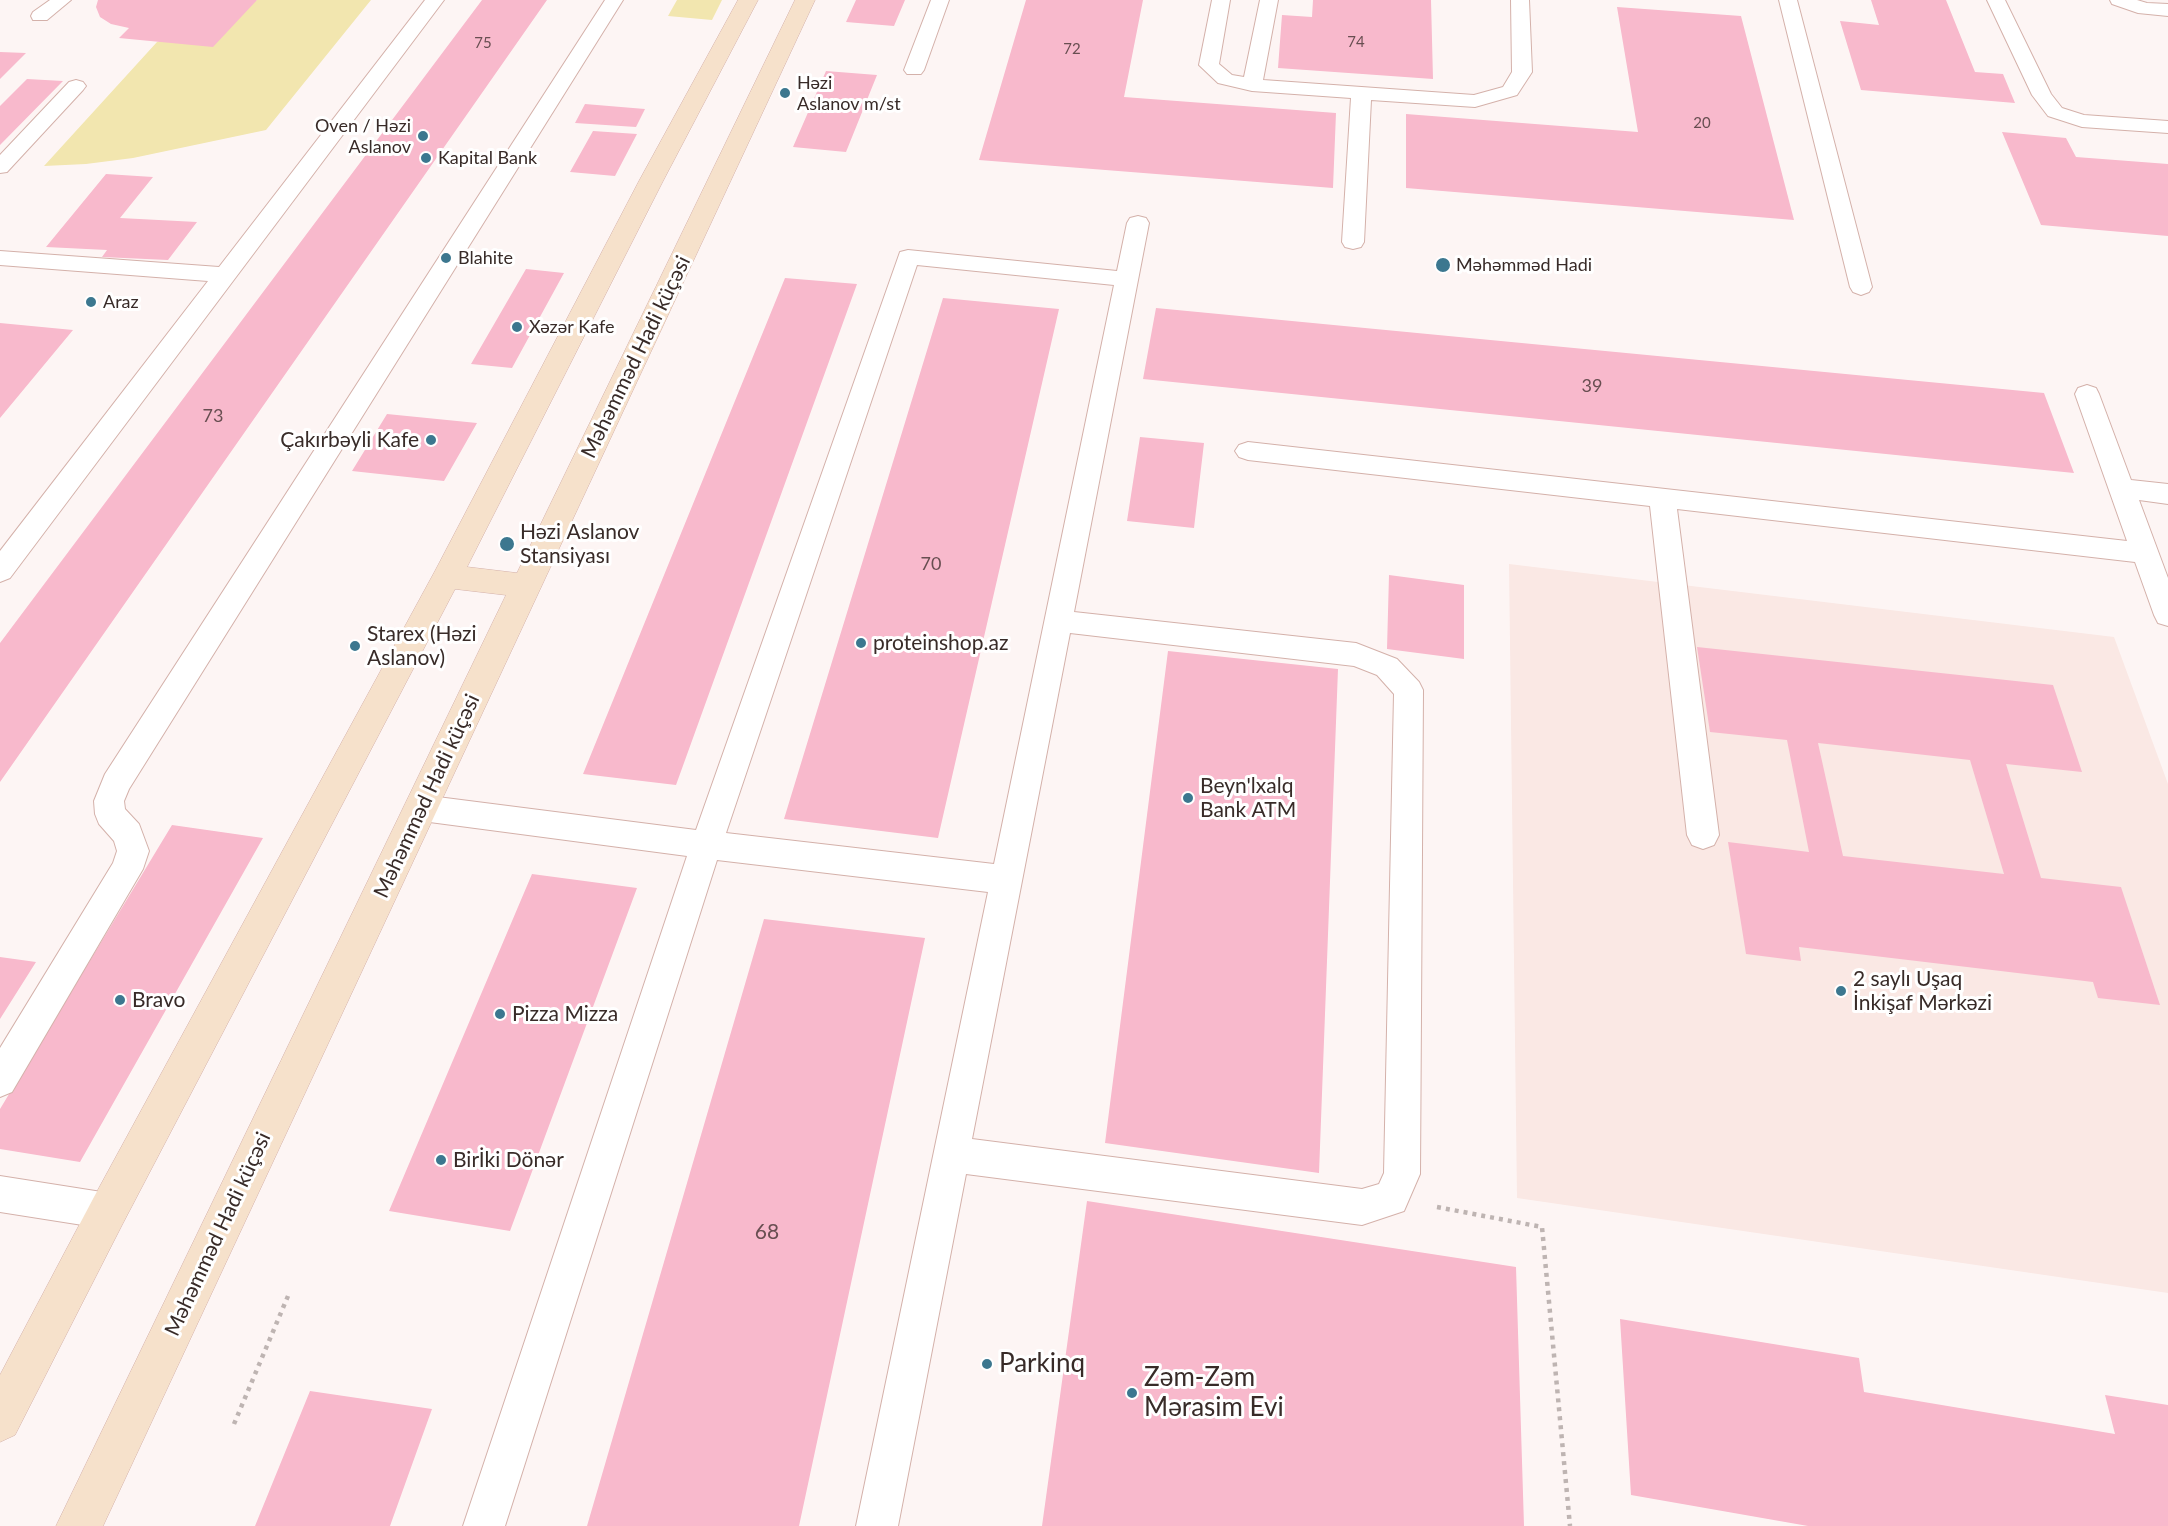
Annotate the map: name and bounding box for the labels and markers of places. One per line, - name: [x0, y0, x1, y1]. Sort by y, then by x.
- place label: Həzi Aslanov m/st: [797, 72, 901, 115]
- marker: Həzi Aslanov m/st: [778, 86, 792, 100]
- place label: Oven / Hәzi Aslanov: [315, 115, 411, 158]
- marker: Oven / Hәzi Aslanov: [416, 129, 430, 143]
- place label: Kapital Bank: [438, 147, 537, 169]
- marker: Kapital Bank: [419, 151, 433, 165]
- place label: Blahite: [458, 247, 513, 269]
- marker: Blahite: [439, 251, 453, 265]
- place label: Məhəmməd Hadi: [1456, 254, 1592, 276]
- marker: Məhəmməd Hadi: [1434, 256, 1452, 274]
- place label: Araz: [103, 291, 139, 313]
- marker: Araz: [84, 295, 98, 309]
- place label: Xəzər Kafe: [529, 316, 615, 338]
- marker: Xəzər Kafe: [510, 320, 524, 334]
- place label: Çakırbəyli Kafe: [280, 427, 419, 453]
- marker: Çakırbəyli Kafe: [424, 433, 438, 447]
- place label: Həzi Aslanov Stansiyası: [520, 519, 639, 569]
- marker: Həzi Aslanov Stansiyası: [498, 535, 516, 553]
- place label: Starex (Həzi Aslanov): [367, 621, 477, 671]
- place label: proteinshop.az: [873, 630, 1008, 656]
- marker: proteinshop.az: [854, 636, 868, 650]
- marker: Starex (Həzi Aslanov): [348, 639, 362, 653]
- place label: Beyn'lxalq Bank ATM: [1200, 773, 1296, 823]
- marker: Beyn'lxalq Bank ATM: [1181, 791, 1195, 805]
- place label: 2 saylı Uşaq İnkişaf Mərkəzi: [1853, 966, 1992, 1016]
- marker: 2 saylı Uşaq İnkişaf Mərkəzi: [1834, 984, 1848, 998]
- place label: Bravo: [132, 987, 185, 1013]
- marker: Bravo: [113, 993, 127, 1007]
- place label: Pizza Mizza: [512, 1001, 618, 1027]
- marker: Pizza Mizza: [493, 1007, 507, 1021]
- place label: Birİki Dönər: [453, 1147, 564, 1173]
- marker: Birİki Dönər: [434, 1153, 448, 1167]
- place label: Parkinq: [999, 1348, 1085, 1380]
- marker: Parkinq: [980, 1357, 994, 1371]
- place label: Zәm-Zәm Mәrasim Evi: [1144, 1362, 1284, 1424]
- marker: Zәm-Zәm Mәrasim Evi: [1125, 1386, 1139, 1400]

